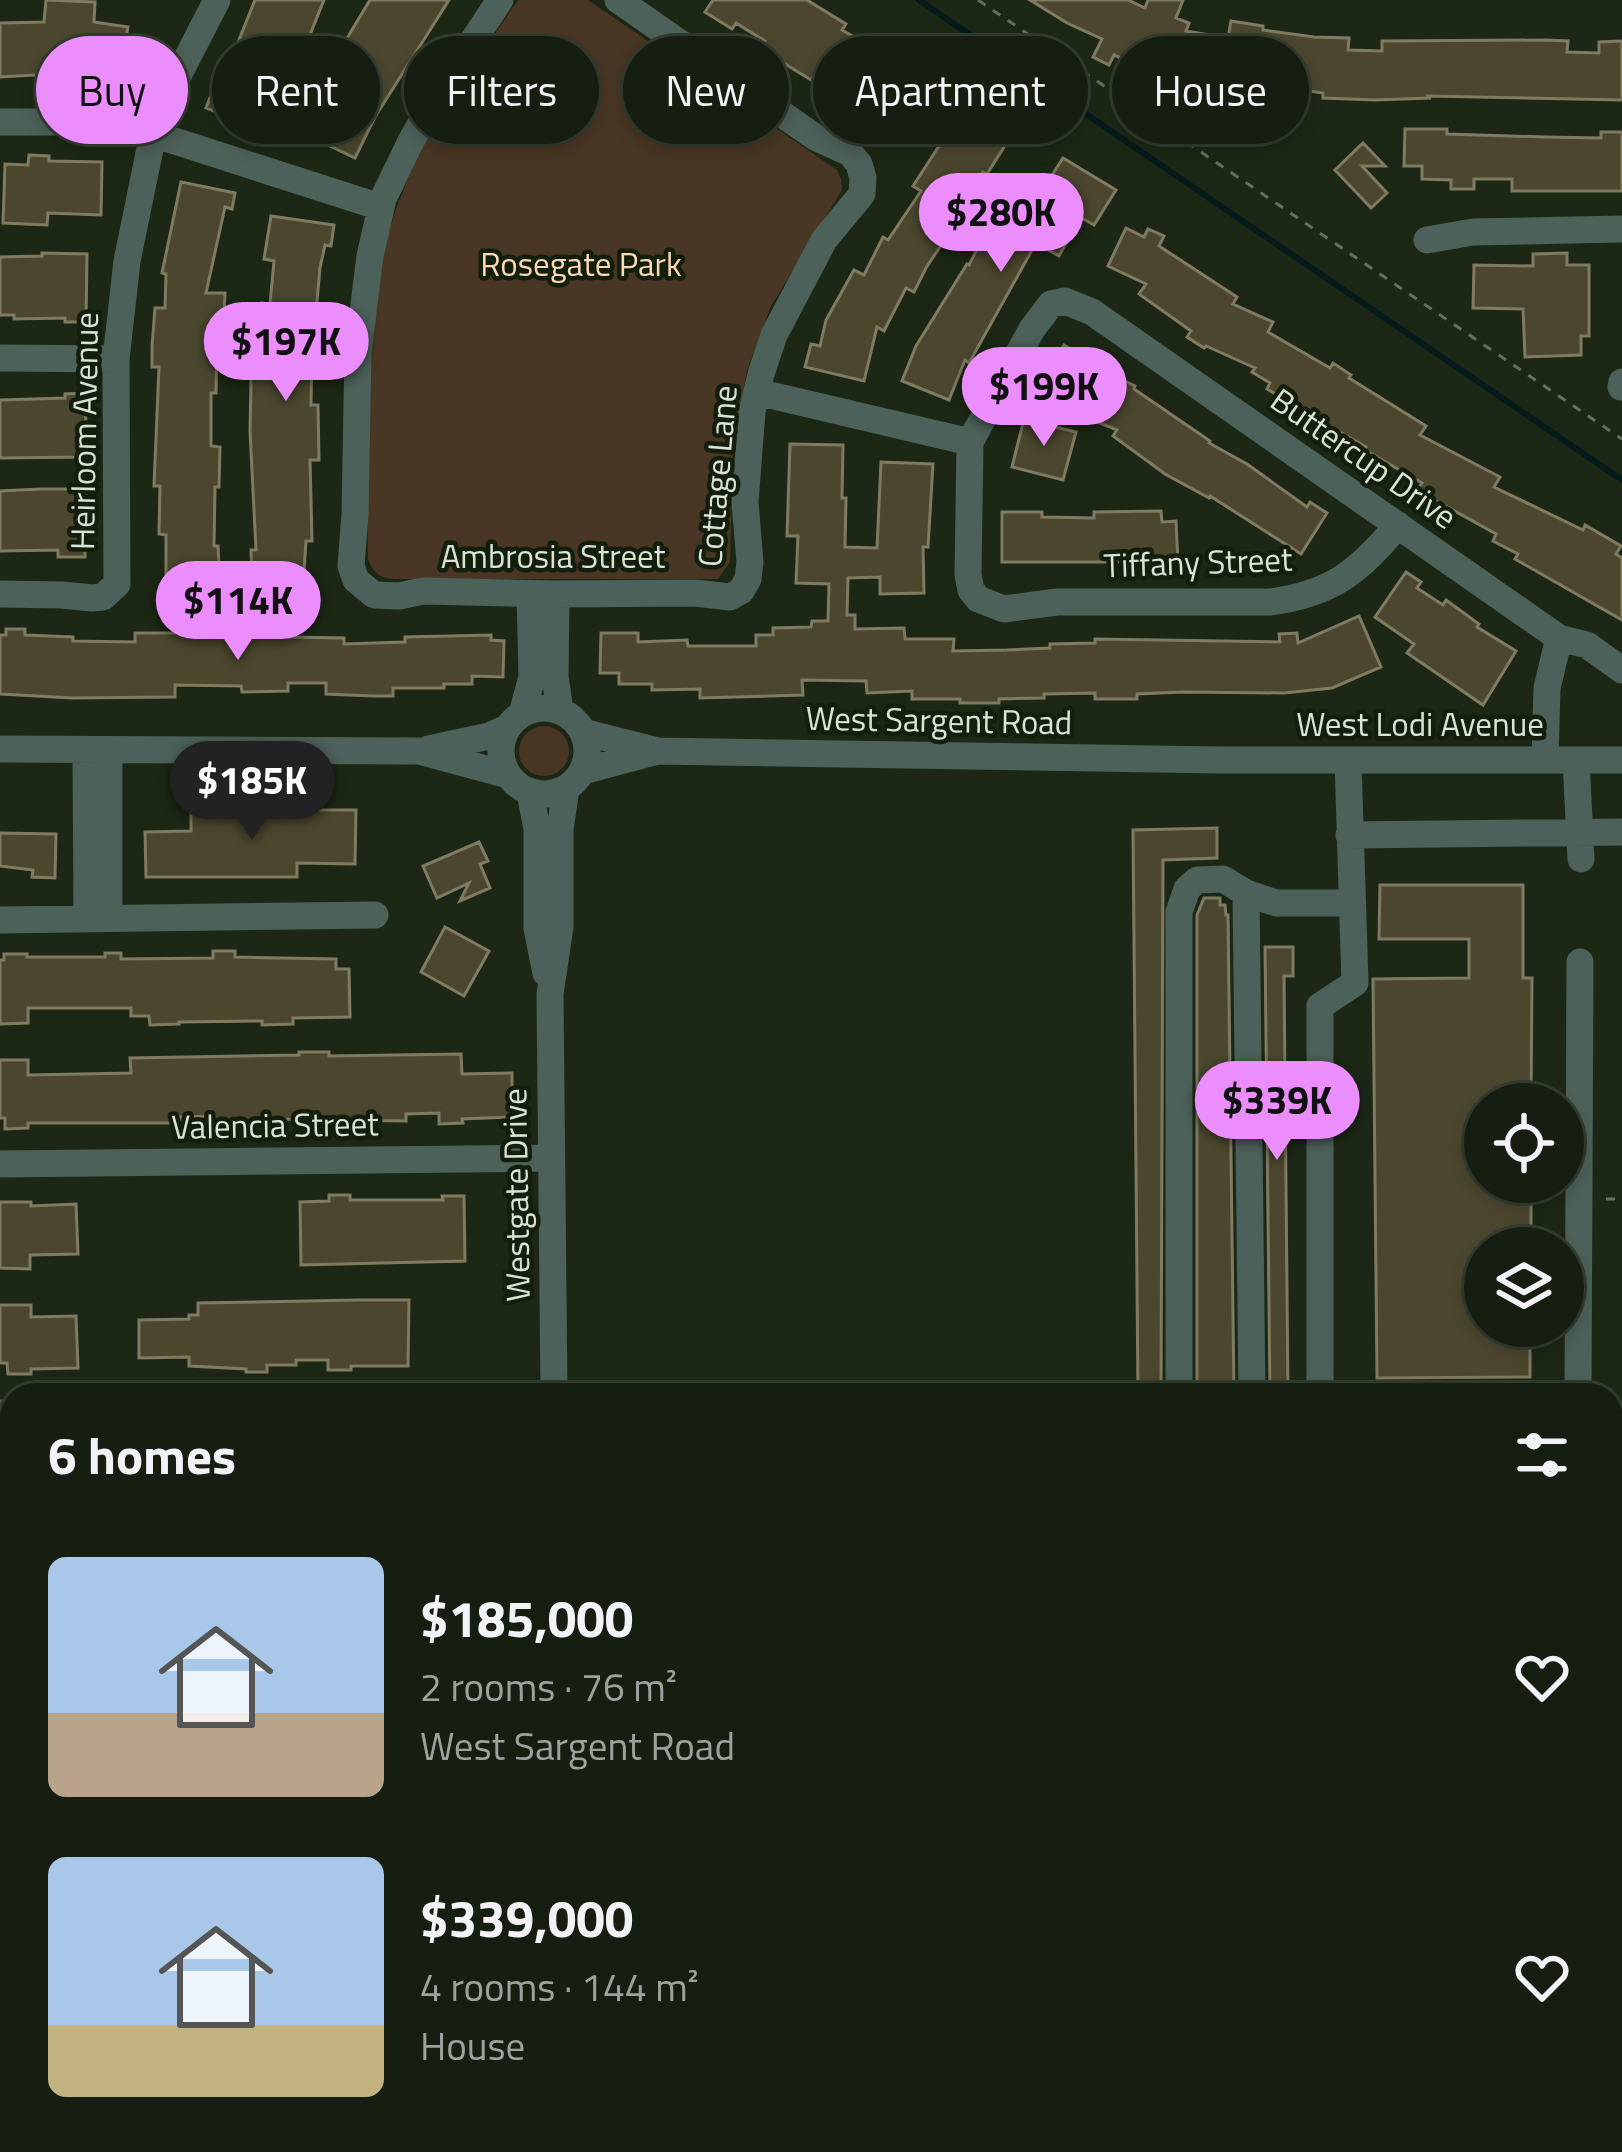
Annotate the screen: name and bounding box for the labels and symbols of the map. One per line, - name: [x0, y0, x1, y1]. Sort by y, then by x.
- pin: $280K: [917, 173, 1085, 275]
- park label: Rosegate Park: [480, 239, 682, 289]
- pin: $197K: [202, 302, 370, 404]
- street label: Heirloom Avenue: [57, 312, 111, 550]
- pin: $199K: [960, 347, 1128, 449]
- street label: Buttercup Drive: [1261, 375, 1467, 541]
- street label: Cottage Lane: [684, 383, 750, 569]
- street label: Ambrosia Street: [441, 531, 666, 581]
- street label: Tiffany Street: [1103, 534, 1294, 590]
- pin: $114K: [154, 561, 322, 663]
- street label: West Sargent Road: [805, 693, 1073, 747]
- street label: West Lodi Avenue: [1296, 699, 1544, 749]
- pin: $185K: [168, 741, 336, 843]
- pin: $339K: [1193, 1061, 1361, 1163]
- street label: Westgate Drive: [489, 1088, 543, 1302]
- street label: Valencia Street: [171, 1098, 380, 1152]

